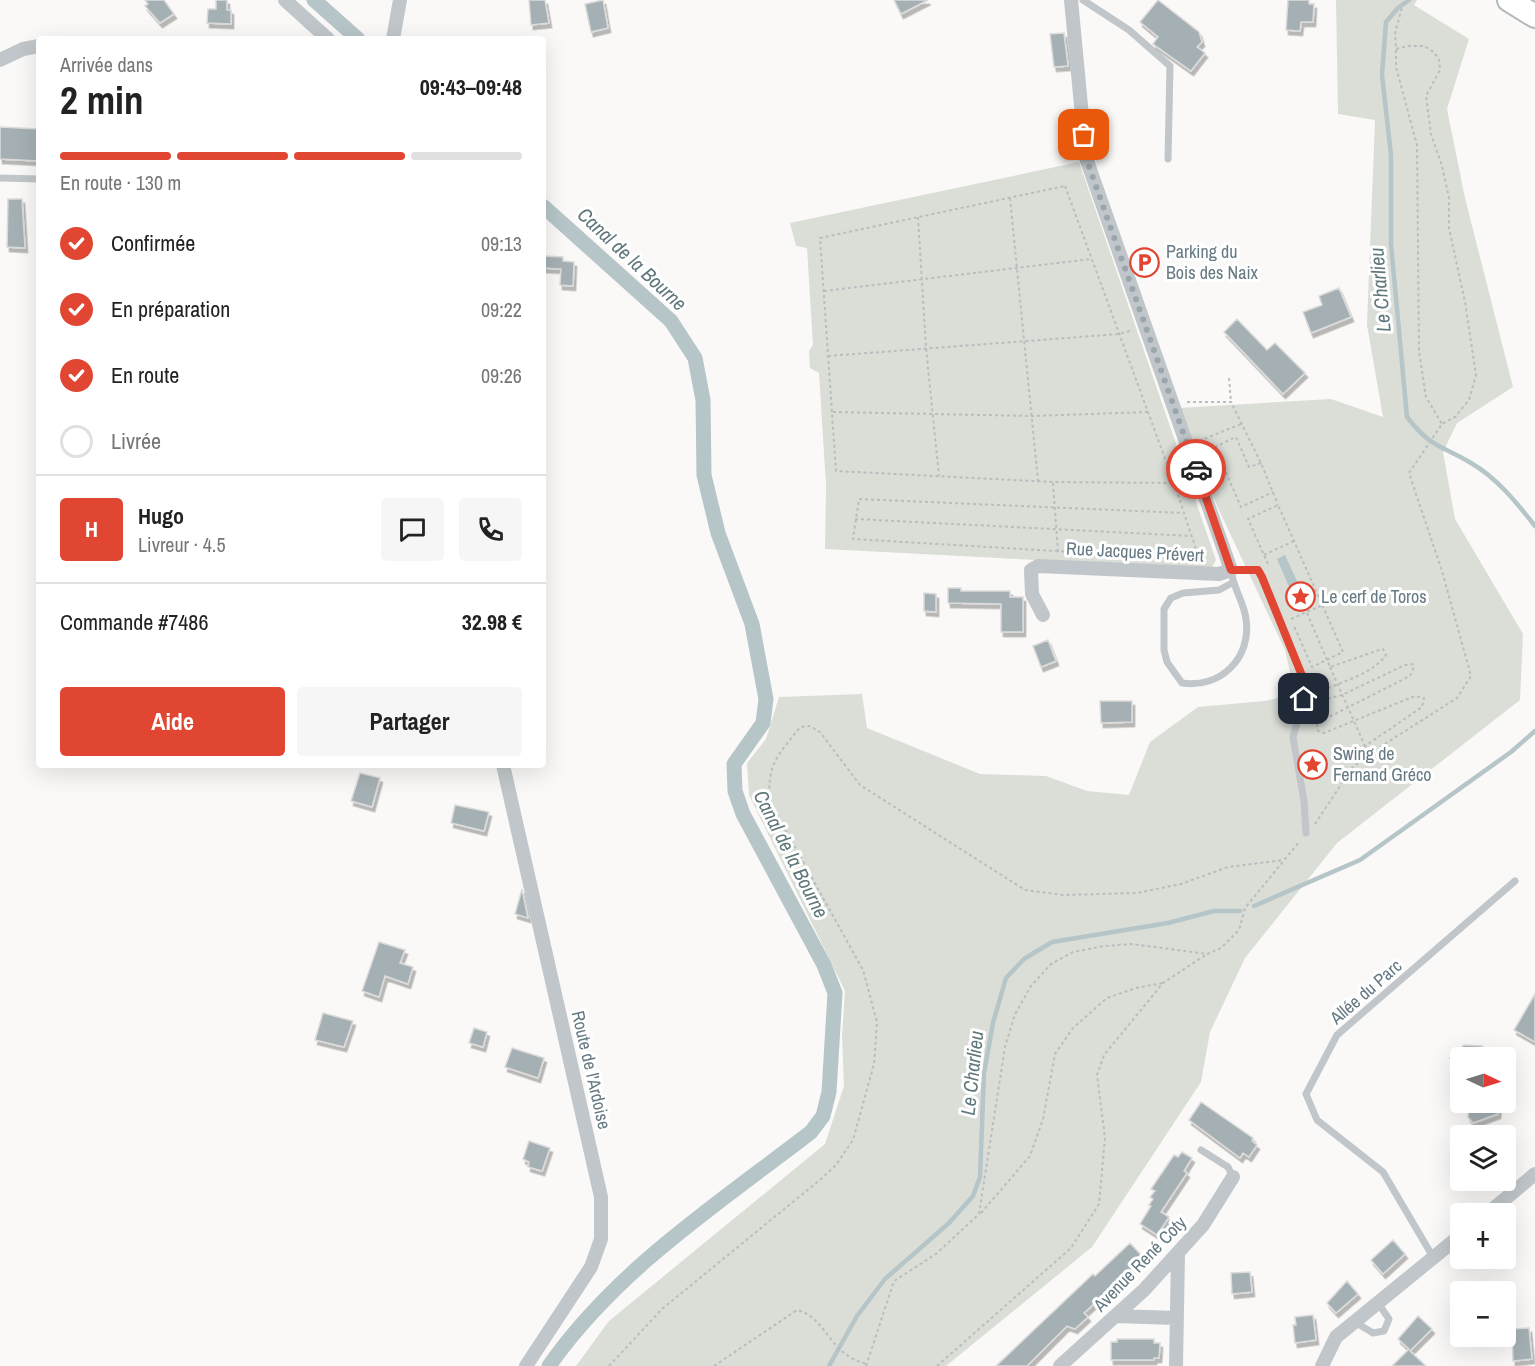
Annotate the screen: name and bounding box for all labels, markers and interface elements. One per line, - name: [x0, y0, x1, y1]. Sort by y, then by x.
- text: Arrivée dans: [60, 51, 153, 78]
- text: 09:43–09:48: [420, 72, 522, 102]
- text: 2 min: [60, 74, 144, 126]
- pin: [1058, 109, 1109, 160]
- icon: bag: [1067, 118, 1100, 151]
- text: En route · 130 m: [60, 169, 181, 196]
- water label: Canal de la Bourne: [572, 201, 693, 316]
- icon: check: [60, 227, 93, 260]
- text: Confirmée: [111, 228, 195, 258]
- text: 09:13: [481, 230, 522, 257]
- place label: Parking du Bois des Naix: [1166, 239, 1259, 285]
- parking icon: Parking du Bois des Naix: [1129, 246, 1161, 278]
- water label: Le Charlieu: [1362, 247, 1397, 333]
- icon: check: [60, 293, 93, 326]
- text: En préparation: [111, 294, 230, 324]
- text: 09:22: [481, 296, 522, 323]
- icon: check: [60, 359, 93, 392]
- text: En route: [111, 360, 179, 390]
- text: 09:26: [481, 362, 522, 389]
- text: Livrée: [111, 426, 161, 456]
- courier: [1166, 439, 1226, 499]
- icon: car: [1180, 453, 1213, 486]
- button: chat: [381, 498, 444, 561]
- button: phone: [459, 498, 522, 561]
- text: Hugo: [138, 501, 184, 531]
- text: H: [85, 514, 98, 544]
- text: Livreur · 4.5: [138, 531, 226, 558]
- street label: Rue Jacques Prévert: [1066, 535, 1204, 568]
- place icon: Le cerf de Toros: [1284, 581, 1316, 613]
- place label: Le cerf de Toros: [1321, 584, 1427, 609]
- text: Commande #7486: [60, 607, 208, 637]
- text: 32.98 €: [462, 607, 522, 637]
- pin: [1278, 673, 1329, 724]
- icon: home: [1287, 682, 1320, 715]
- button: Aide: [60, 687, 285, 756]
- button: Partager: [297, 687, 522, 756]
- place label: Swing de Fernand Gréco: [1333, 741, 1432, 787]
- place icon: Swing de Fernand Gréco: [1296, 748, 1328, 780]
- water label: Canal de la Bourne: [748, 785, 835, 922]
- street label: Allée du Parc: [1324, 953, 1407, 1031]
- street label: Route de l'Ardoise: [566, 1008, 617, 1132]
- water label: Le Charlieu: [954, 1029, 989, 1117]
- north arrow: [1450, 1047, 1516, 1113]
- map controls: [1450, 1047, 1516, 1347]
- button: layers: [1450, 1125, 1516, 1191]
- button: +: [1450, 1203, 1516, 1269]
- street label: Avenue René Coty: [1087, 1210, 1192, 1318]
- button: −: [1450, 1281, 1516, 1347]

